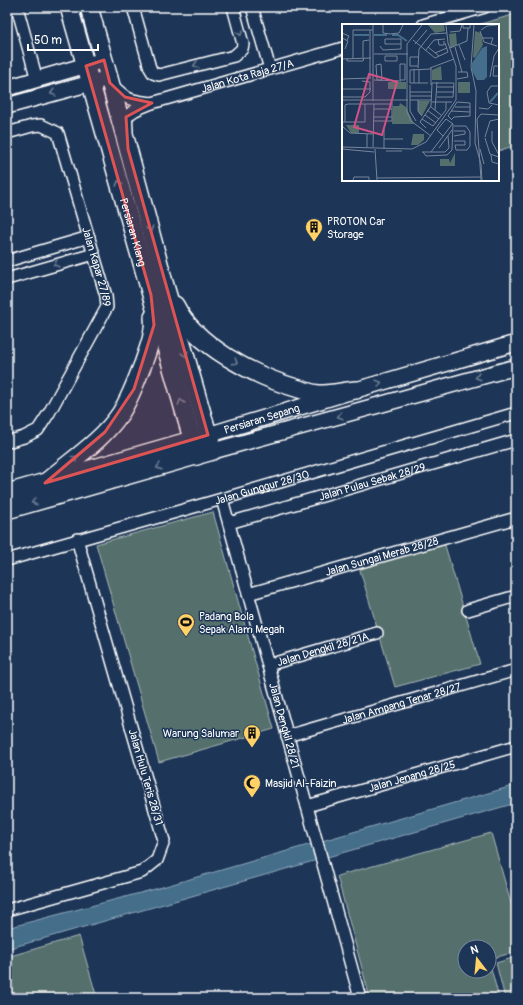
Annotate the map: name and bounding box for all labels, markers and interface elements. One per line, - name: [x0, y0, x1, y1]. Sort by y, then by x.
- inset map: [342, 24, 499, 181]
- scale bar: [28, 26, 98, 52]
- one-way arrow: [235, 29, 244, 36]
- text: 50 m: [34, 33, 62, 48]
- street label: Jalan Kota Raja 27/A: [200, 57, 295, 96]
- one-way arrow: [193, 60, 200, 69]
- one-way arrow: [49, 88, 56, 97]
- one-way arrow: [115, 180, 124, 187]
- street label: Persiaran Klang: [117, 196, 149, 268]
- place label: PROTON Car Storage: [327, 215, 385, 241]
- building icon: PROTON Car Storage: [304, 217, 324, 242]
- street label: Jalan Kapar 27/89: [79, 225, 113, 307]
- one-way arrow: [145, 225, 154, 232]
- one-way arrow: [53, 260, 59, 268]
- one-way arrow: [180, 350, 189, 357]
- one-way arrow: [231, 357, 238, 364]
- one-way arrow: [475, 372, 482, 381]
- one-way arrow: [376, 379, 383, 388]
- one-way arrow: [178, 399, 186, 406]
- street label: Persiaran Sepang: [222, 401, 302, 437]
- one-way arrow: [336, 411, 343, 420]
- one-way arrow: [70, 455, 77, 462]
- street label: Jalan Pulau Sebak 28/29: [317, 460, 427, 504]
- one-way arrow: [156, 462, 163, 471]
- street label: Jalan Gunggur 28/30: [213, 468, 311, 508]
- one-way arrow: [31, 497, 38, 506]
- street label: Jalan Sungai Merab 28/28: [324, 534, 440, 579]
- place label: Padang Bola Sepak Alam Megah: [199, 610, 284, 636]
- sports icon: Padang Bola Sepak Alam Megah: [176, 612, 196, 637]
- street label: Jalan Dengkil 28/21A: [275, 630, 370, 669]
- street label: Jalan Ampang Tenar 28/27: [340, 680, 463, 727]
- street label: Jalan Dengkil 28/21: [266, 681, 302, 770]
- building icon: Warung Salumar: [242, 723, 262, 748]
- street label: Jalan Hulu Teris 28/31: [126, 727, 165, 827]
- place label: Warung Salumar: [163, 727, 239, 740]
- street label: Jalan Jenang 28/25: [367, 758, 457, 795]
- mosque icon: Masjid Al-Faizin: [242, 773, 262, 798]
- place label: Masjid Al-Faizin: [265, 777, 337, 790]
- north arrow: [457, 939, 497, 979]
- text: N: [469, 942, 480, 957]

